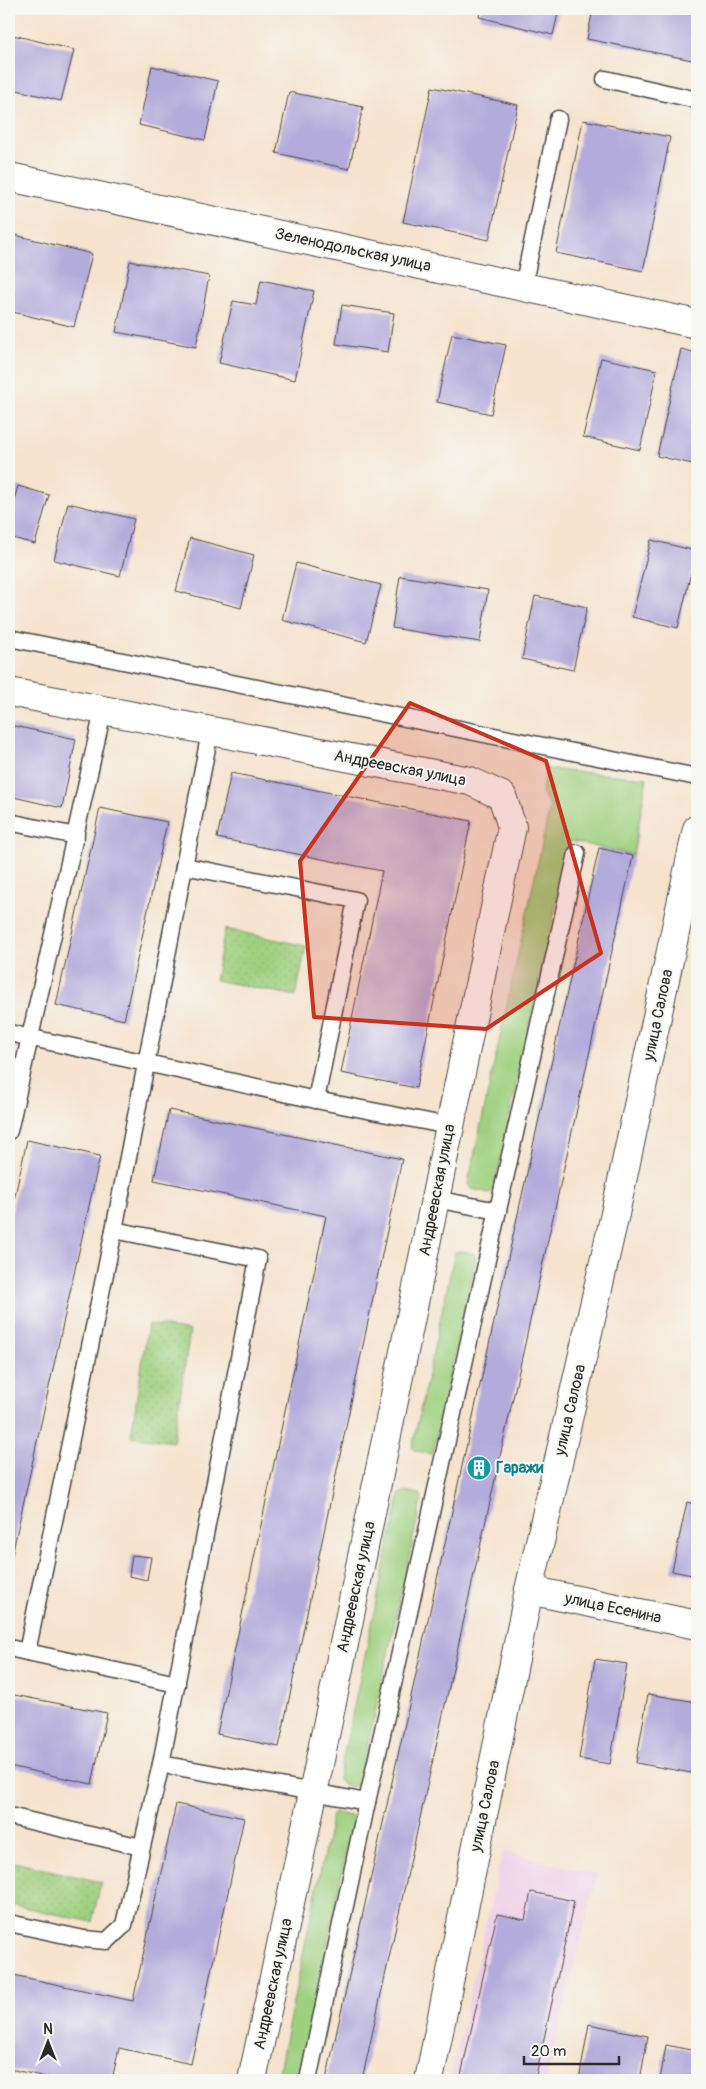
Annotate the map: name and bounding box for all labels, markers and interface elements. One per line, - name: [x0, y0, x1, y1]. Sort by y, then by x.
- street label: Зеленодольская улица: [273, 224, 433, 276]
- street label: Андреевская улица: [332, 745, 468, 791]
- street label: улица Салова: [638, 967, 677, 1064]
- street label: Андреевская улица: [414, 1122, 460, 1258]
- street label: улица Салова: [550, 1362, 590, 1459]
- building icon: Гаражи: [466, 1455, 492, 1481]
- place label: Гаражи: [496, 1458, 544, 1478]
- street label: Андреевская улица: [332, 1519, 380, 1655]
- street label: улица Есенина: [562, 1588, 663, 1628]
- street label: улица Салова: [465, 1758, 504, 1855]
- street label: Андреевская улица: [249, 1916, 297, 2052]
- north arrow: [22, 2016, 72, 2066]
- text: N: [43, 2021, 53, 2038]
- scale bar: [524, 2034, 618, 2066]
- text: 20 m: [531, 2042, 566, 2061]

